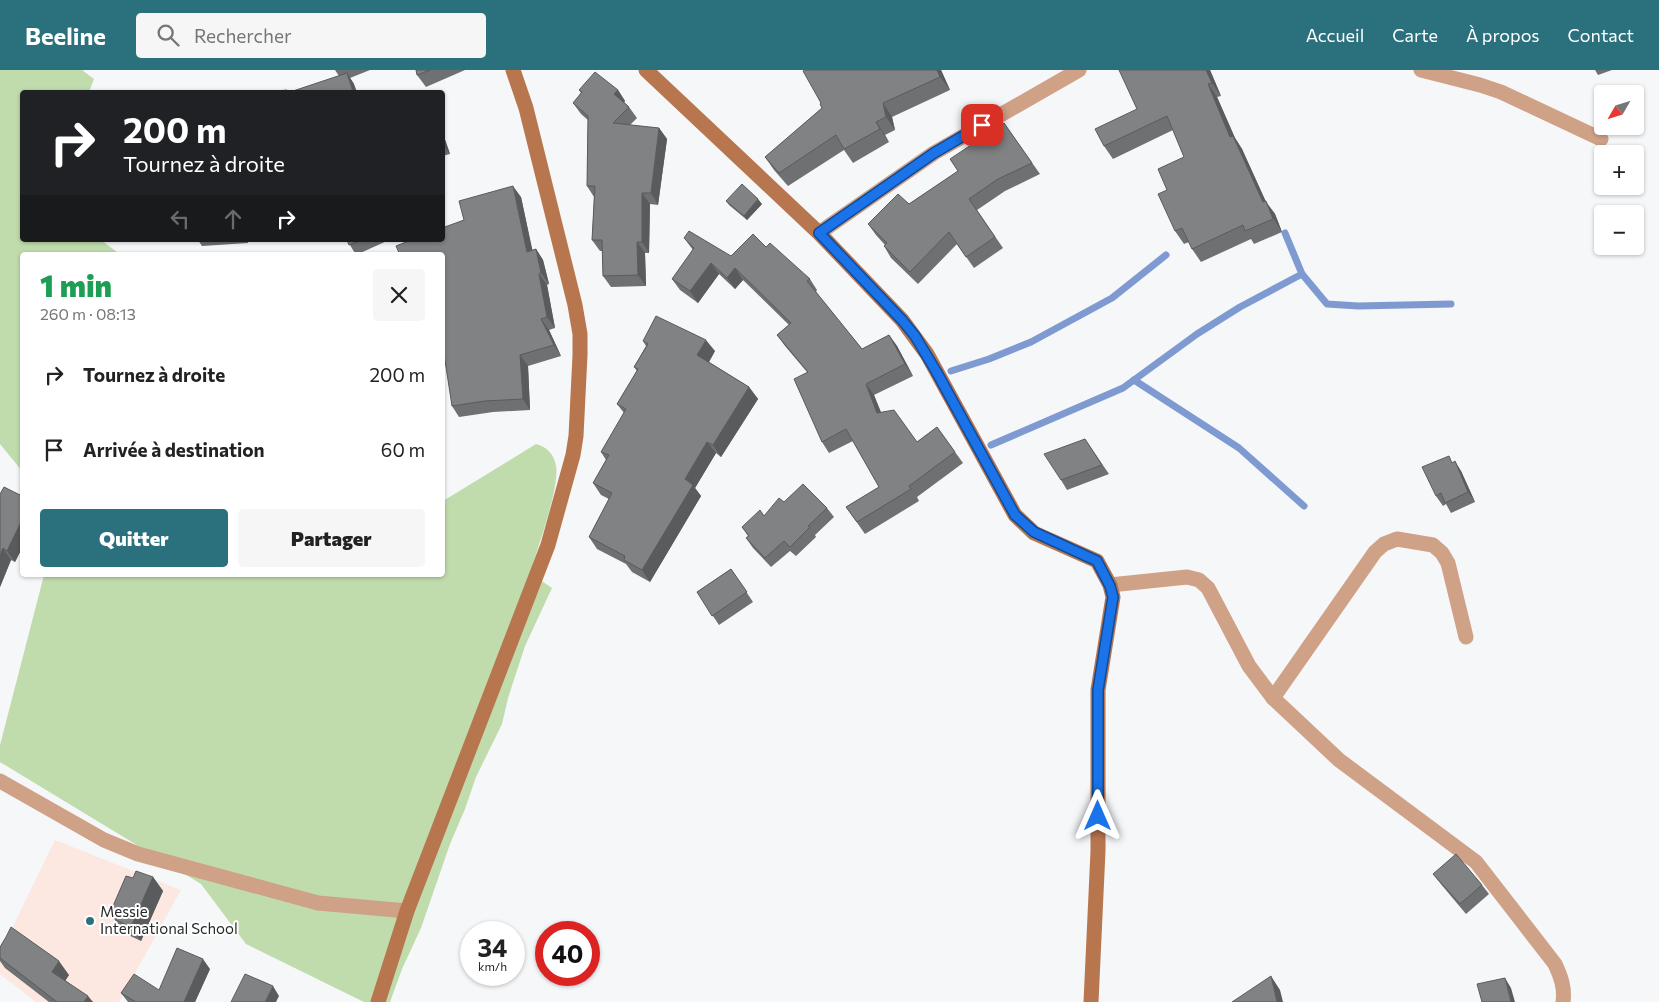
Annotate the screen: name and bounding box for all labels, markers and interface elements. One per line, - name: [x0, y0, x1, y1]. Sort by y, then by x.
- search box: [136, 13, 486, 58]
- text: Beeline: [25, 21, 106, 50]
- icon: search: [154, 21, 182, 49]
- text: Rechercher: [194, 24, 292, 47]
- text: Accueil: [1306, 24, 1364, 46]
- text: Carte: [1392, 24, 1438, 46]
- text: À propos: [1466, 24, 1540, 46]
- text: Contact: [1568, 24, 1634, 46]
- north arrow: [1594, 85, 1644, 135]
- map controls: [1594, 85, 1644, 255]
- pin: [961, 104, 1003, 146]
- text: 200 m: [123, 107, 226, 150]
- icon: right: [40, 110, 105, 175]
- icon: arrive: [968, 111, 996, 139]
- button: +: [1594, 145, 1644, 195]
- text: Tournez à droite: [123, 150, 285, 177]
- icon: left: [166, 205, 194, 233]
- icon: ahead: [219, 205, 247, 233]
- icon: right: [272, 205, 300, 233]
- button: −: [1594, 205, 1644, 255]
- text: 1 min: [40, 266, 112, 303]
- button: close: [373, 269, 425, 321]
- text: 260 m · 08:13: [40, 304, 136, 323]
- icon: right: [40, 361, 68, 389]
- text: Tournez à droite: [83, 363, 225, 386]
- text: 200 m: [370, 363, 425, 386]
- icon: arrive: [40, 436, 68, 464]
- text: Arrivée à destination: [83, 438, 265, 461]
- text: 60 m: [381, 438, 425, 461]
- button: Quitter: [40, 509, 228, 567]
- button: Partager: [238, 509, 425, 567]
- position arrow: [1071, 789, 1123, 841]
- place label: Messie International School: [100, 902, 238, 937]
- marker: Messie International School: [84, 915, 96, 927]
- speed limit sign: 40: [535, 921, 600, 986]
- text: 34: [478, 932, 507, 962]
- text: km/h: [478, 959, 507, 973]

